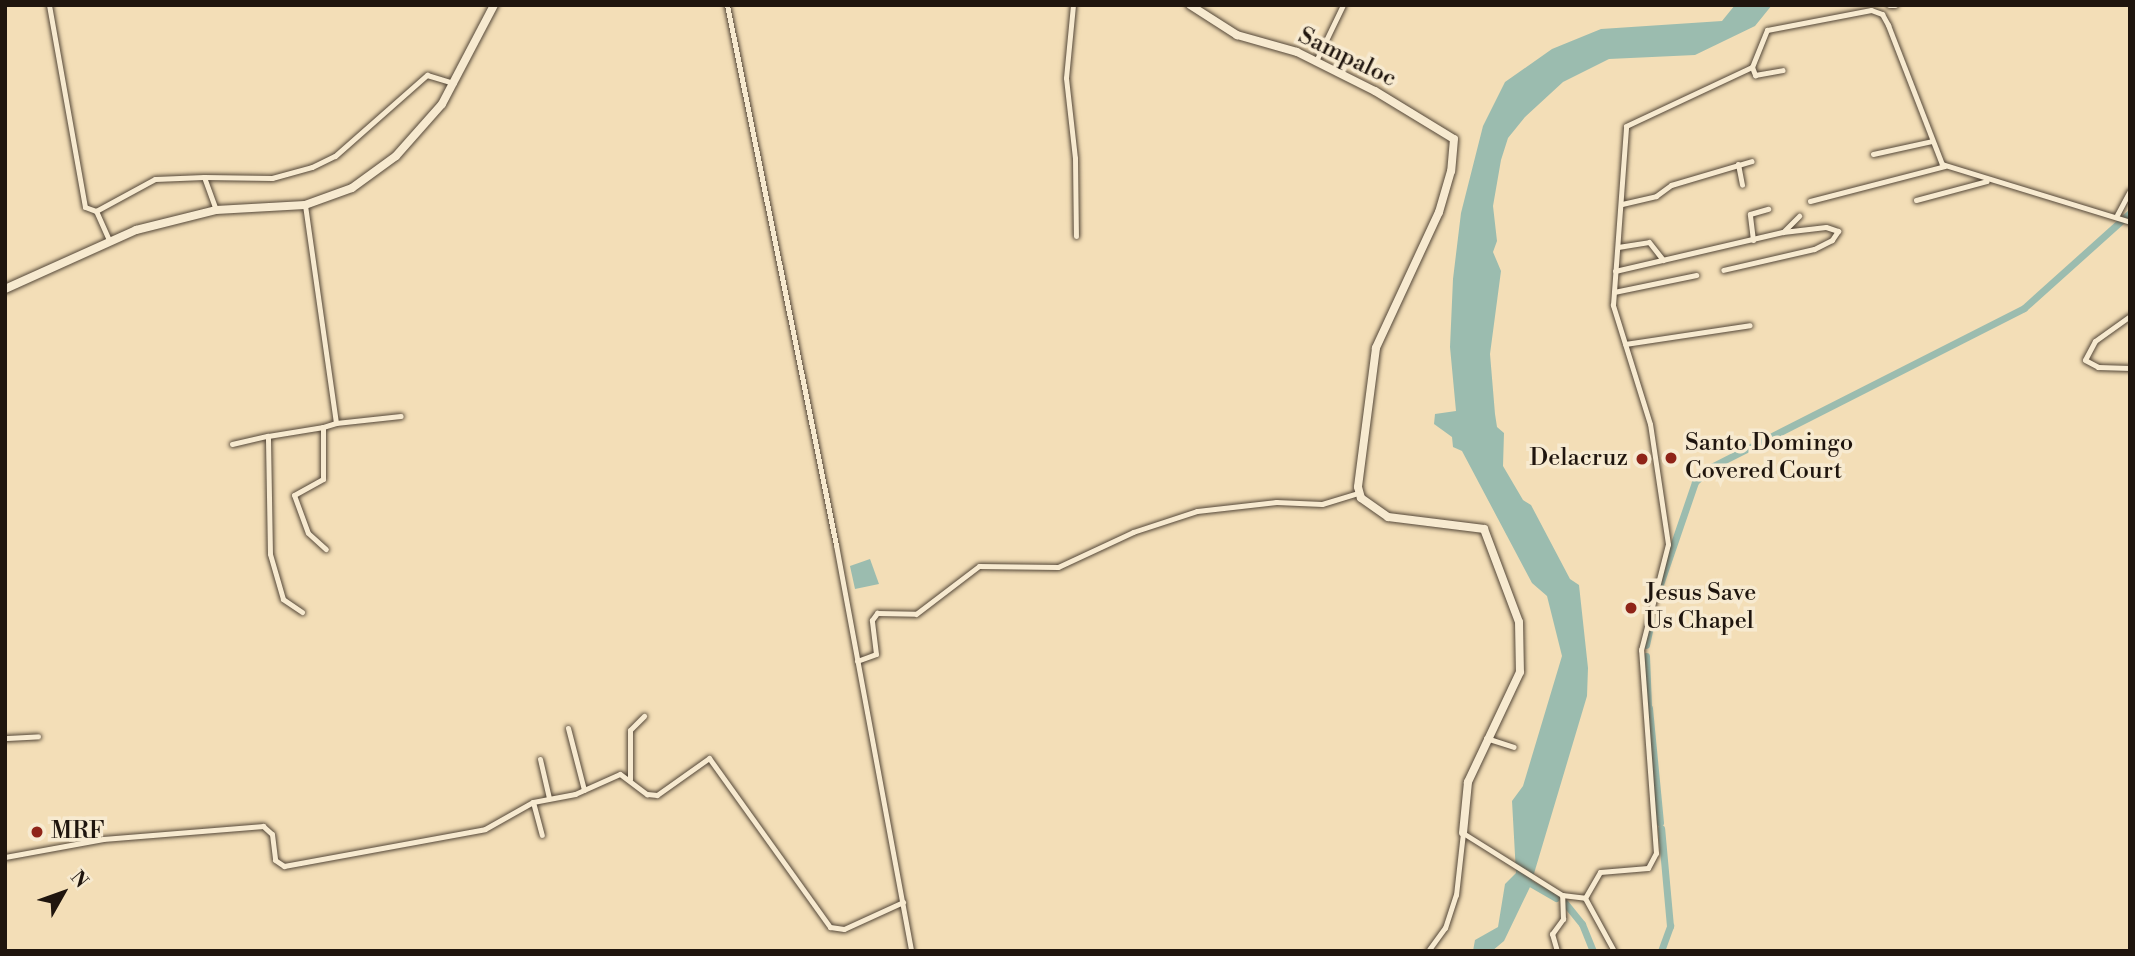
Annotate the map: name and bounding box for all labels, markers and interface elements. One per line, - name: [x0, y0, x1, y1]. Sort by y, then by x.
- street label: Sampaloc: [1293, 22, 1401, 94]
- place label: Santo Domingo Covered Court: [1685, 430, 1853, 486]
- place label: Delacruz: [1530, 445, 1628, 473]
- marker: Santo Domingo Covered Court: [1663, 450, 1679, 466]
- marker: Delacruz: [1634, 451, 1650, 467]
- place label: Jesus Save Us Chapel: [1645, 580, 1756, 636]
- marker: Jesus Save Us Chapel: [1623, 600, 1639, 616]
- place label: MRF: [51, 818, 105, 846]
- marker: MRF: [29, 824, 45, 840]
- north arrow: [28, 858, 98, 928]
- text: N: [65, 866, 93, 893]

